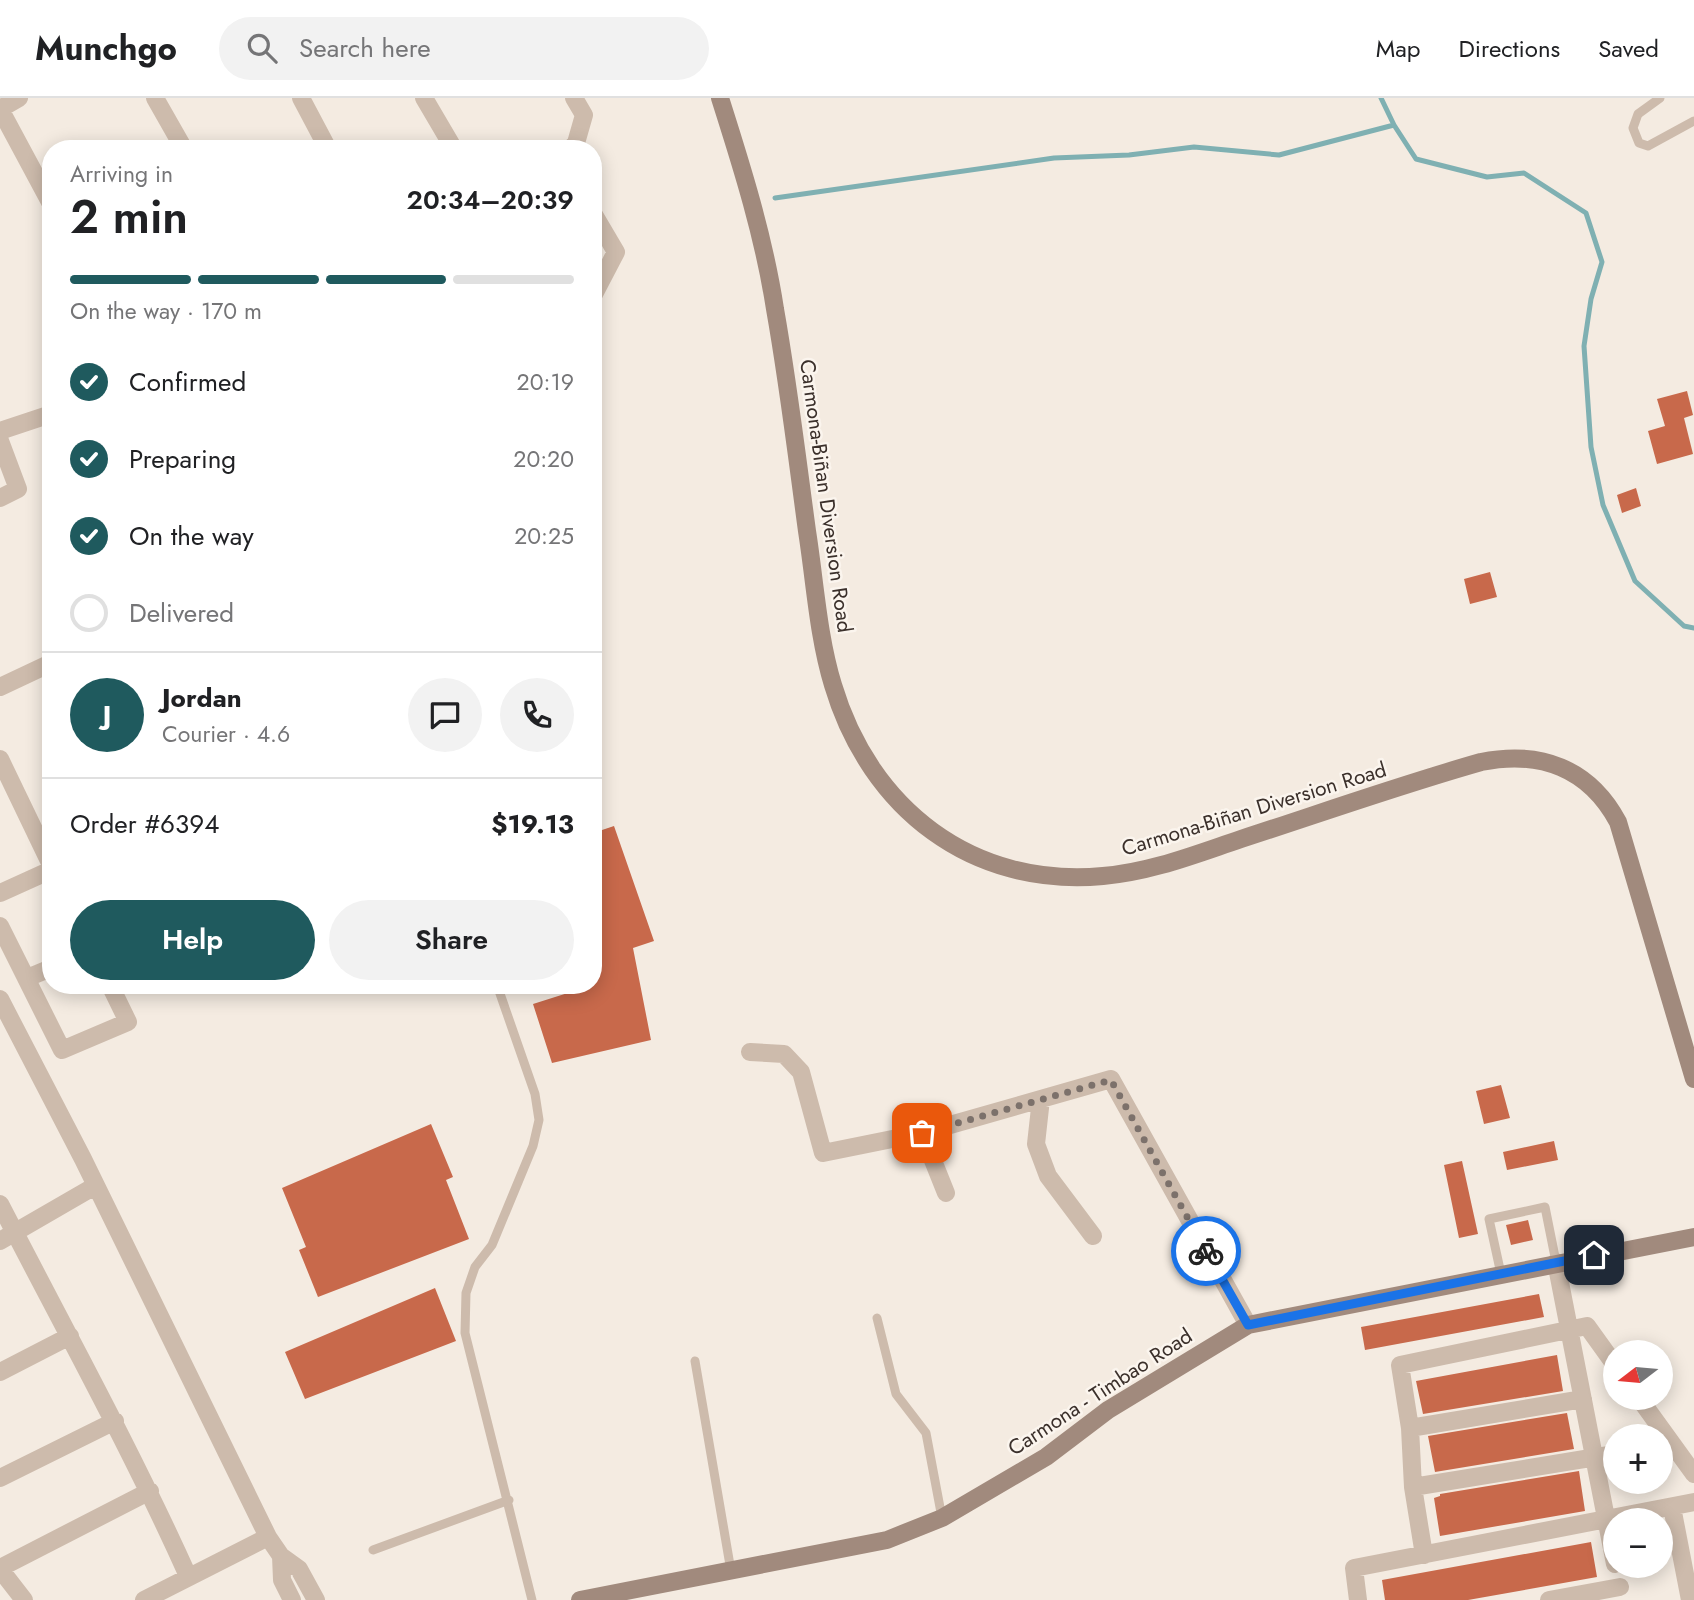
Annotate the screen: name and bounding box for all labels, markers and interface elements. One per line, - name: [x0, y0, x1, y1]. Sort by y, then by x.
- search box: [219, 17, 709, 80]
- text: Munchgo: [35, 25, 177, 72]
- icon: search: [243, 29, 281, 67]
- text: Search here: [299, 29, 431, 67]
- text: Map: [1376, 31, 1421, 66]
- text: Directions: [1459, 31, 1560, 66]
- text: Saved: [1598, 31, 1659, 66]
- text: Arriving in: [70, 157, 173, 191]
- text: 20:34–20:39: [407, 181, 574, 219]
- text: 2 min: [70, 184, 188, 250]
- text: On the way · 170 m: [70, 294, 262, 328]
- street label: Carmona-Biñan Diversion Road: [792, 358, 860, 634]
- icon: check: [70, 363, 108, 401]
- text: Confirmed: [129, 363, 246, 401]
- text: 20:19: [517, 365, 574, 399]
- icon: check: [70, 440, 108, 478]
- text: Preparing: [129, 440, 236, 478]
- text: 20:20: [513, 442, 574, 476]
- icon: check: [70, 517, 108, 555]
- text: On the way: [129, 517, 254, 555]
- text: 20:25: [514, 519, 574, 553]
- text: Delivered: [129, 594, 234, 632]
- button: chat: [408, 678, 482, 752]
- button: phone: [500, 678, 574, 752]
- text: Jordan: [162, 679, 242, 717]
- text: J: [103, 696, 111, 734]
- text: Courier · 4.6: [162, 717, 290, 751]
- street label: Carmona-Biñan Diversion Road: [1118, 754, 1390, 864]
- text: Order #6394: [70, 805, 219, 843]
- text: $19.13: [491, 805, 574, 843]
- button: Help: [70, 900, 315, 980]
- button: Share: [329, 900, 574, 980]
- pin: [892, 1103, 952, 1163]
- icon: bag: [903, 1114, 941, 1152]
- courier: [1171, 1216, 1241, 1286]
- pin: [1564, 1225, 1624, 1285]
- icon: bike: [1187, 1232, 1225, 1270]
- icon: home: [1575, 1236, 1613, 1274]
- street label: Carmona - Timbao Road: [1002, 1321, 1198, 1463]
- north arrow: [1603, 1340, 1673, 1410]
- map controls: [1603, 1340, 1673, 1578]
- button: +: [1603, 1424, 1673, 1494]
- button: −: [1603, 1508, 1673, 1578]

